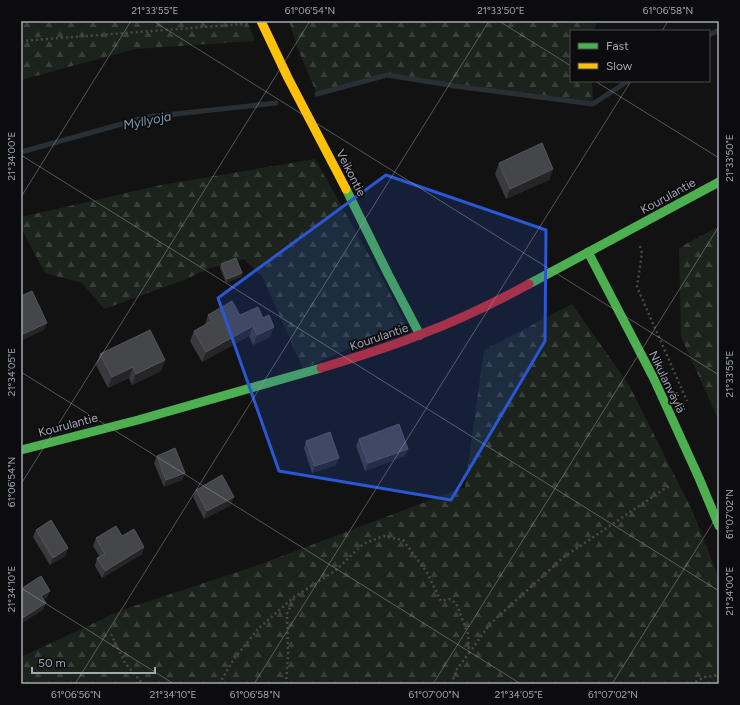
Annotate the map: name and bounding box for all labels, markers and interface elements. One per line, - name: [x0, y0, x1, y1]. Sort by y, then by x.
- text: 21°33'55"E: [132, 4, 179, 17]
- text: 61°06'54"N: [285, 4, 335, 17]
- text: 21°33'50"E: [477, 4, 525, 17]
- text: 61°06'58"N: [643, 4, 693, 17]
- legend: [570, 30, 710, 82]
- text: Fast: [606, 39, 629, 53]
- text: Slow: [606, 59, 633, 73]
- water label: Myllyoja: [122, 108, 173, 133]
- text: 21°34'00"E: [5, 131, 18, 181]
- text: 21°33'50"E: [723, 134, 736, 182]
- street label: Veikontie: [333, 147, 369, 199]
- street label: Kourulantie: [638, 175, 698, 217]
- street label: Kourulantie: [348, 320, 411, 354]
- text: 21°34'05"E: [5, 348, 18, 396]
- street label: Nikulanväylä: [646, 349, 688, 415]
- text: 21°33'55"E: [723, 350, 736, 397]
- street label: Kourulantie: [37, 410, 100, 440]
- text: 61°06'54"N: [5, 457, 18, 507]
- text: 61°07'02"N: [723, 489, 736, 539]
- text: 21°34'10"E: [5, 566, 18, 612]
- text: 21°34'00"E: [723, 566, 736, 616]
- scale bar: [32, 649, 155, 675]
- text: 50 m: [38, 656, 66, 670]
- text: 61°06'56"N: [51, 688, 101, 701]
- text: 21°34'10"E: [150, 688, 196, 701]
- text: 61°06'58"N: [230, 688, 280, 701]
- text: 61°07'00"N: [408, 688, 460, 701]
- text: 21°34'05"E: [495, 688, 543, 701]
- text: 61°07'02"N: [588, 688, 638, 701]

